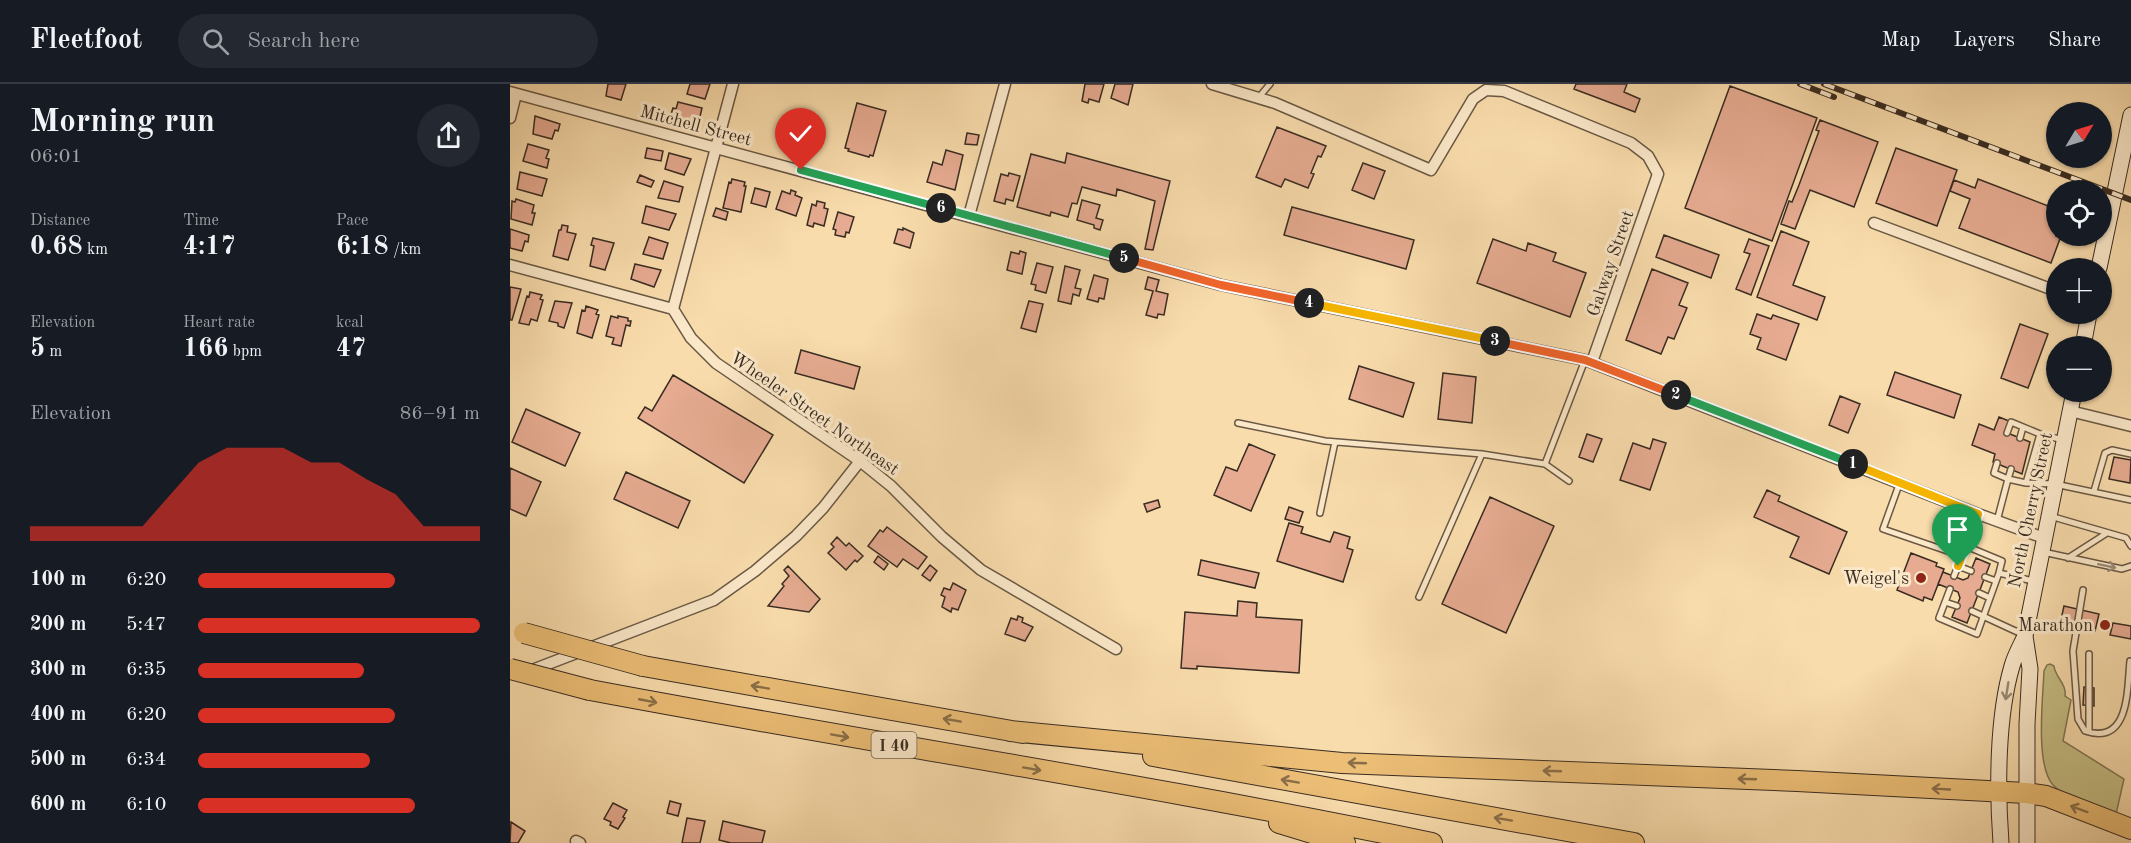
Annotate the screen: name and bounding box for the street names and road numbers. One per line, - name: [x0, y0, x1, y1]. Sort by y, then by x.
- street label: Mitchell Street: [638, 102, 753, 149]
- street label: Galway Street: [1584, 208, 1638, 319]
- street label: Wheeler Street Northeast: [727, 349, 902, 479]
- street label: North Cherry Street: [2006, 431, 2056, 590]
- road number: I 40: [872, 732, 916, 758]

